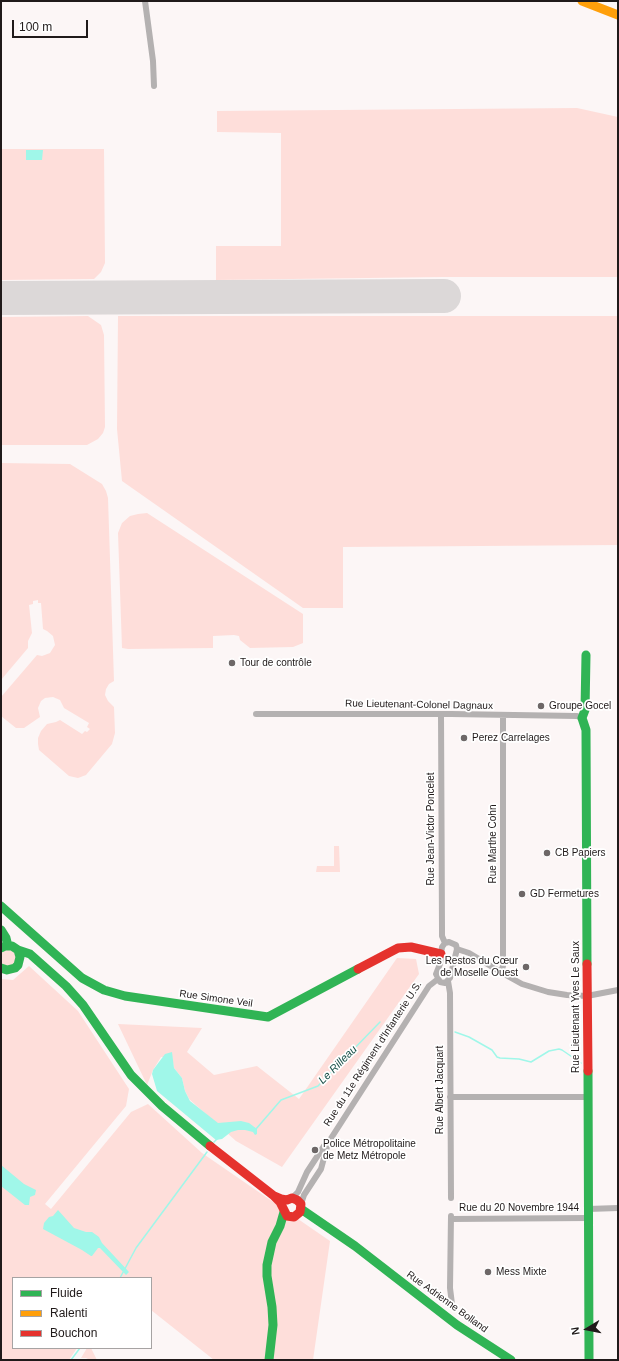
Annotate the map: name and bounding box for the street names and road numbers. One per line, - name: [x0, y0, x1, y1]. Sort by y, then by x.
- street label: Rue Lieutenant-Colonel Dagnaux: [345, 698, 493, 712]
- street label: Rue Jean-Victor Poncelet: [425, 772, 437, 886]
- street label: Rue Marthe Cohn: [487, 805, 499, 883]
- street label: Rue Lieutenant Yves Le Saux: [570, 941, 582, 1073]
- street label: Rue du 11e Régiment d'Infanterie U.S.: [321, 979, 425, 1129]
- street label: Rue Simone Veil: [179, 988, 253, 1010]
- street label: Rue Albert Jacquart: [434, 1046, 446, 1134]
- street label: Rue du 20 Novembre 1944: [459, 1202, 579, 1214]
- street label: Rue Adrienne Bolland: [404, 1269, 490, 1335]

